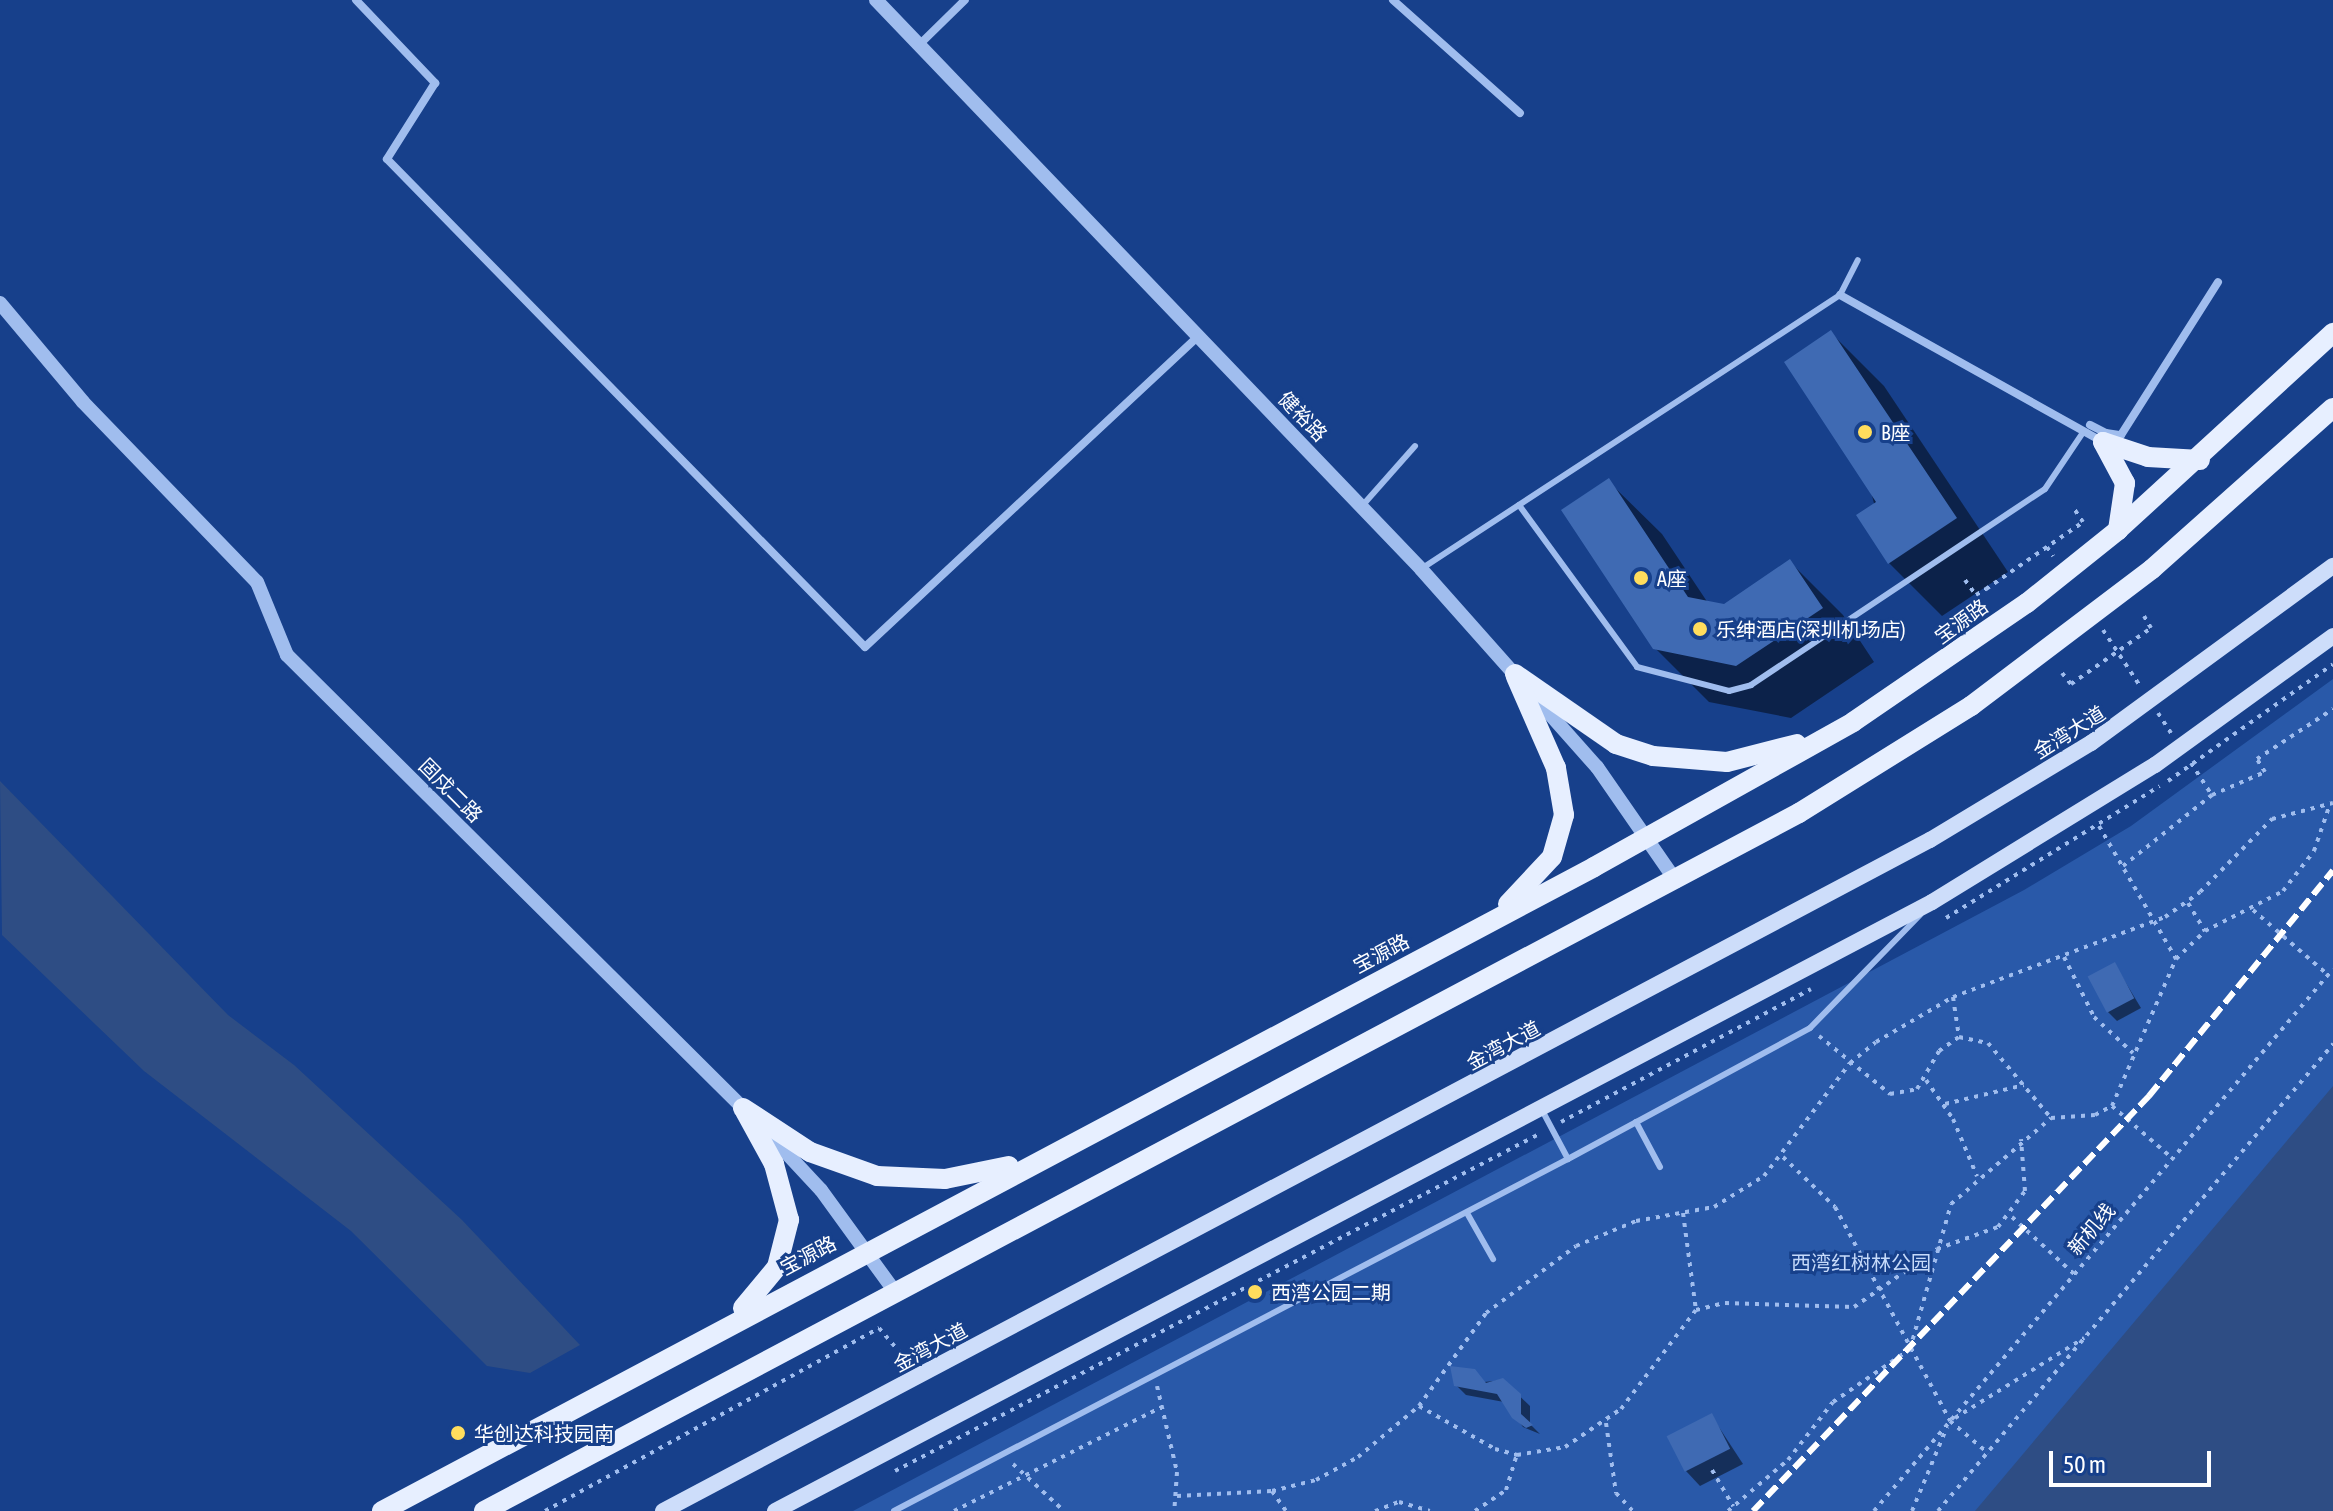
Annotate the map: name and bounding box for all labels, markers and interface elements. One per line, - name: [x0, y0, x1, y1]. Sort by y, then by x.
- street label: 健裕路: [1274, 386, 1332, 446]
- place label: B座: [1881, 420, 1910, 444]
- marker: B座: [1856, 423, 1874, 441]
- place label: A座: [1657, 566, 1687, 590]
- marker: A座: [1632, 569, 1650, 587]
- street label: 宝源路: [1930, 594, 1992, 648]
- place label: 乐绅酒店(深圳机场店): [1716, 617, 1906, 641]
- marker: 乐绅酒店(深圳机场店): [1691, 620, 1709, 638]
- street label: 金湾大道: [2029, 701, 2109, 763]
- street label: 固戍二路: [414, 753, 488, 827]
- street label: 宝源路: [1349, 928, 1413, 978]
- street label: 金湾大道: [1462, 1016, 1544, 1074]
- street label: 新机线: [2063, 1198, 2119, 1260]
- street label: 宝源路: [776, 1230, 840, 1280]
- park label: 西湾红树林公园: [1791, 1250, 1931, 1274]
- place label: 西湾公园二期: [1271, 1280, 1391, 1304]
- marker: 西湾公园二期: [1246, 1283, 1264, 1301]
- street label: 金湾大道: [889, 1318, 971, 1376]
- place label: 华创达科技园南: [474, 1421, 614, 1445]
- marker: 华创达科技园南: [449, 1424, 467, 1442]
- scale bar: [2053, 1435, 2215, 1485]
- text: 50 m: [2063, 1451, 2106, 1478]

